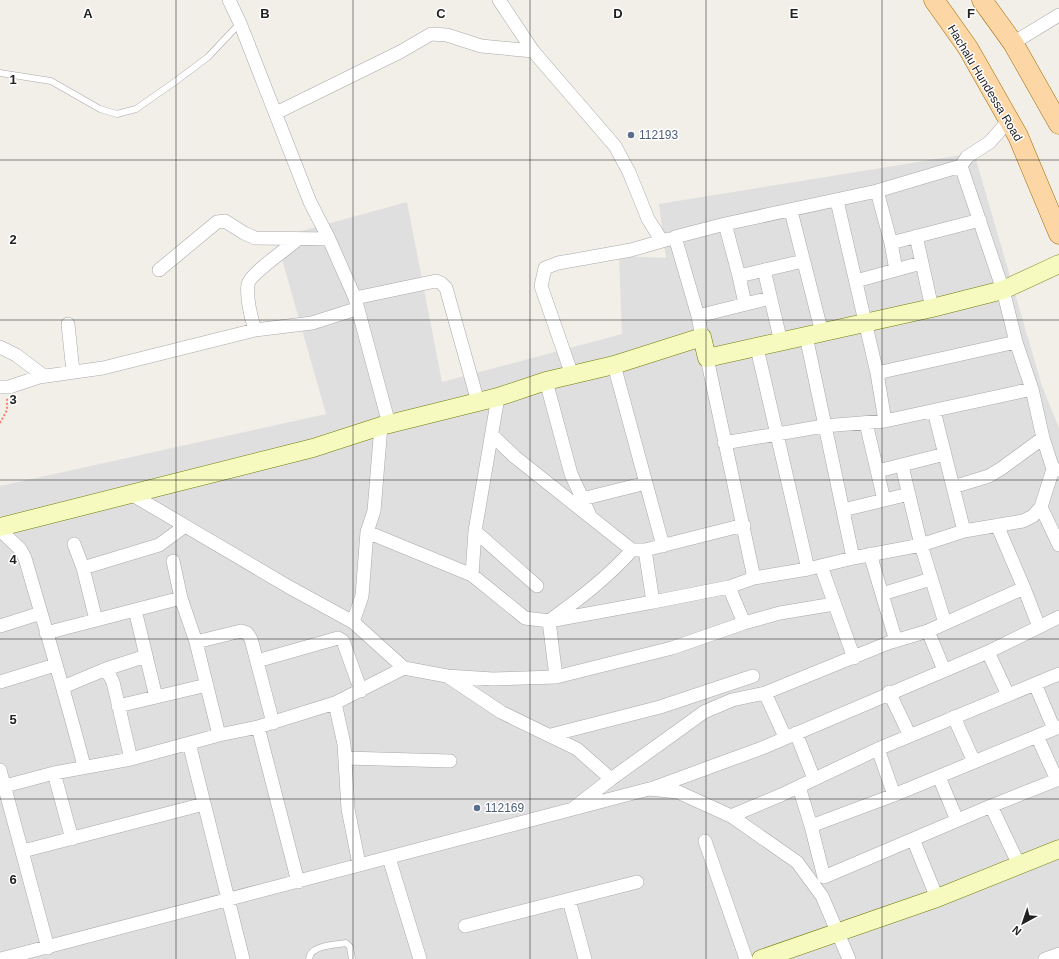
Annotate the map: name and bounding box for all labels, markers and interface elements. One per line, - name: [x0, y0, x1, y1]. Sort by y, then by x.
- text: A: [83, 6, 93, 21]
- text: B: [260, 6, 270, 21]
- text: C: [436, 6, 446, 21]
- text: D: [613, 6, 623, 21]
- text: E: [790, 6, 799, 21]
- text: F: [967, 6, 975, 21]
- street label: Hachalu Hundessa Road: [945, 22, 1025, 144]
- text: 1: [9, 72, 17, 87]
- place label: 112193: [639, 128, 678, 142]
- marker: 112193: [626, 130, 636, 140]
- text: 2: [9, 232, 17, 247]
- text: 3: [9, 392, 17, 407]
- text: 4: [9, 552, 17, 567]
- text: 5: [9, 712, 17, 727]
- place label: 112169: [485, 801, 524, 815]
- marker: 112169: [472, 803, 482, 813]
- text: 6: [9, 872, 17, 887]
- north arrow: [1003, 903, 1043, 943]
- text: N: [1010, 923, 1023, 938]

